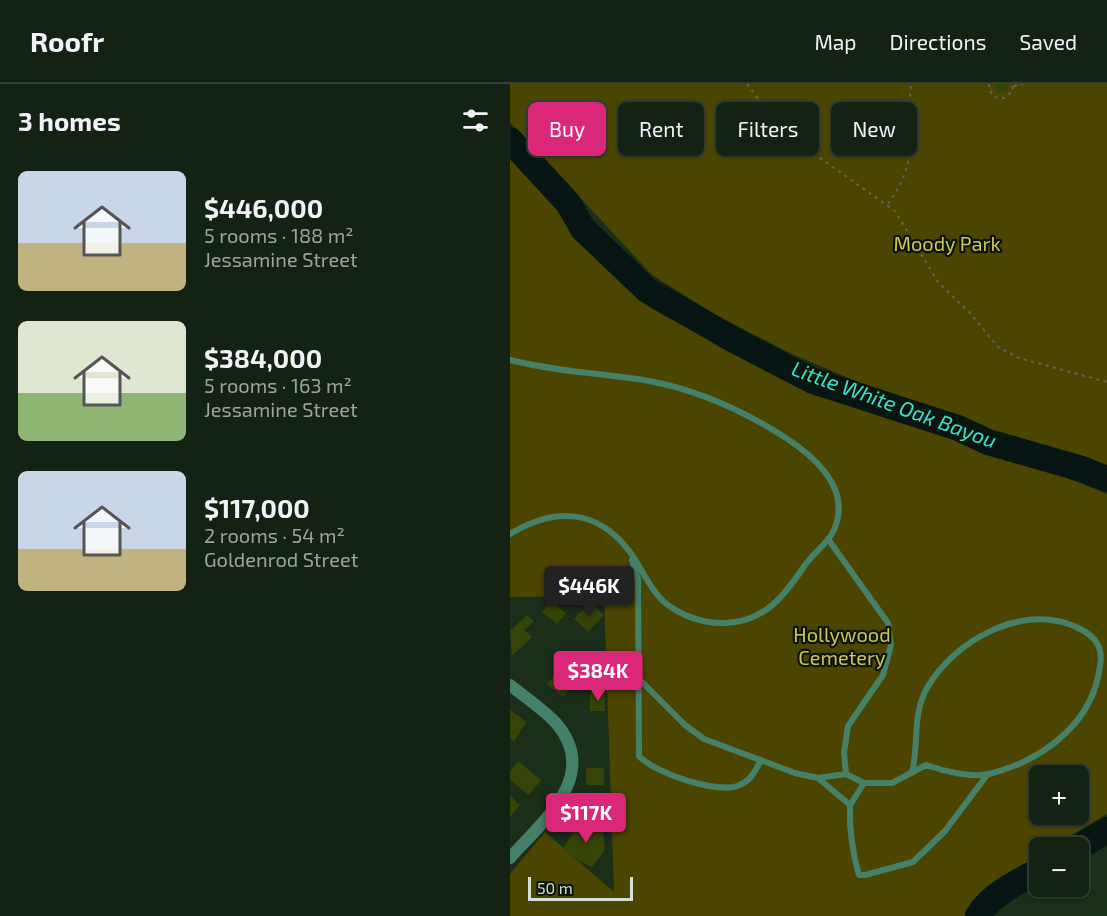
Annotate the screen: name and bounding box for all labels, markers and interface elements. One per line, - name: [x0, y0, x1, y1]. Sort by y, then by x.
- text: Roofr: [30, 24, 104, 58]
- text: Map: [814, 29, 857, 54]
- text: Directions: [890, 29, 986, 54]
- text: Saved: [1019, 29, 1077, 54]
- chip: Buy: [528, 102, 606, 156]
- chip: Rent: [618, 102, 704, 156]
- chip: Filters: [716, 102, 819, 156]
- chip: New: [831, 102, 917, 156]
- icon: filters: [459, 104, 492, 137]
- text: 3 homes: [18, 105, 121, 136]
- text: $446,000: [204, 192, 323, 223]
- icon: home: [66, 195, 138, 267]
- text: 5 rooms · 188 m²: [204, 223, 353, 247]
- park label: Moody Park: [893, 231, 1001, 255]
- text: Jessamine Street: [204, 247, 358, 271]
- text: $384,000: [204, 342, 322, 373]
- icon: home: [66, 345, 138, 417]
- water label: Little White Oak Bayou: [788, 355, 1000, 453]
- text: 5 rooms · 163 m²: [204, 373, 352, 397]
- text: Jessamine Street: [204, 397, 358, 421]
- text: $117,000: [204, 492, 310, 523]
- icon: home: [66, 495, 138, 567]
- text: 2 rooms · 54 m²: [204, 523, 345, 547]
- text: Goldenrod Street: [204, 547, 358, 571]
- pin: $446K: [547, 566, 631, 617]
- text: $446K: [558, 573, 620, 597]
- park label: Hollywood Cemetery: [793, 622, 891, 669]
- pin: $384K: [556, 651, 640, 702]
- text: $384K: [568, 658, 628, 682]
- map controls: [1029, 765, 1089, 897]
- button: +: [1029, 765, 1089, 825]
- pin: $117K: [544, 793, 628, 844]
- text: $117K: [560, 800, 612, 824]
- button: −: [1029, 837, 1089, 897]
- scale bar: [528, 874, 633, 902]
- text: 50 m: [537, 878, 573, 897]

